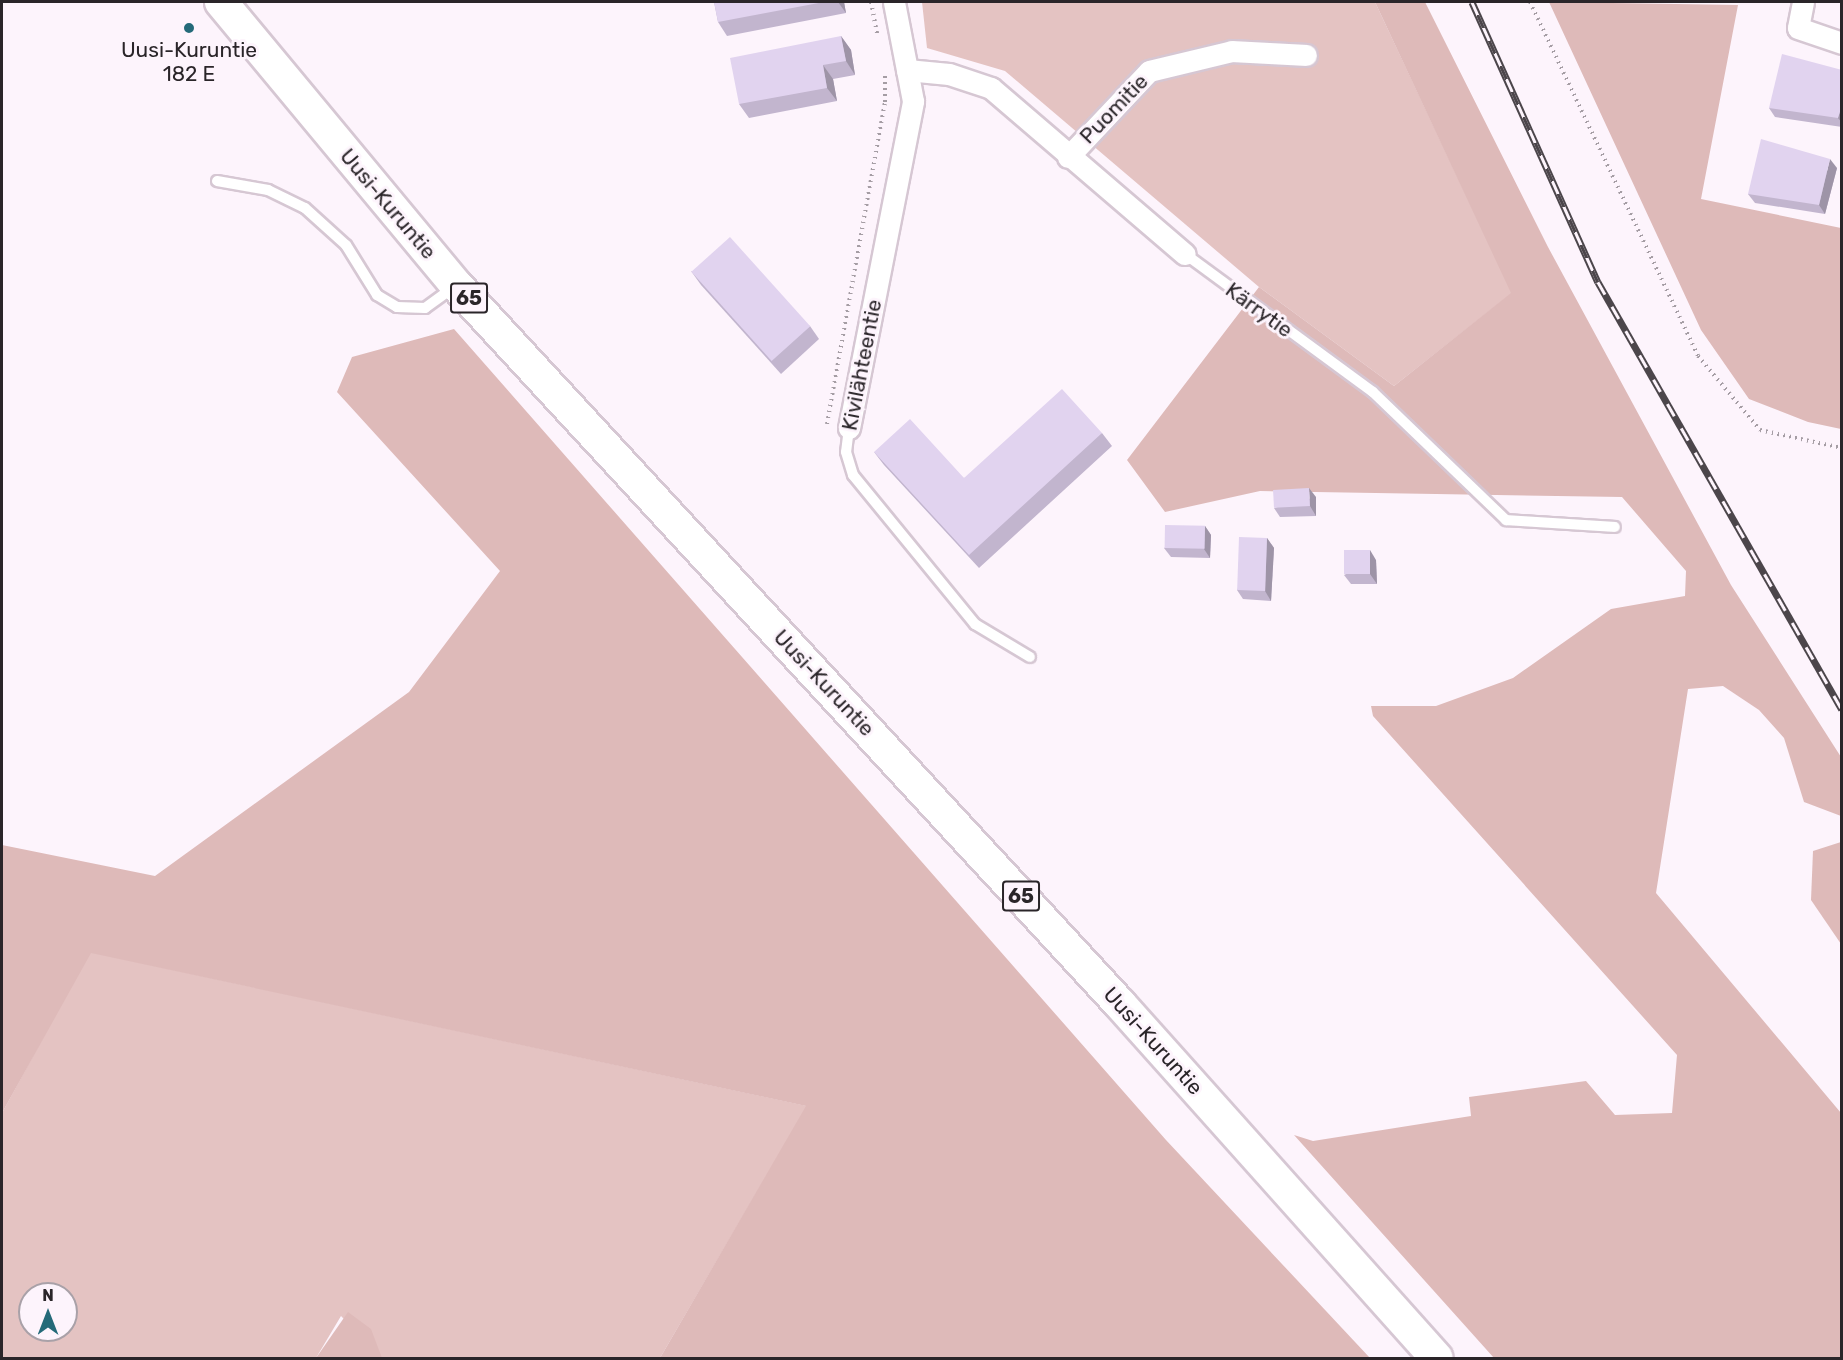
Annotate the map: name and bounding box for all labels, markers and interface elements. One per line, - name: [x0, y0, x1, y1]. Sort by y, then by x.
- marker: Uusi-Kuruntie 182 E: [182, 21, 196, 35]
- place label: Uusi-Kuruntie 182 E: [121, 37, 257, 87]
- street label: Puomitie: [1075, 69, 1153, 149]
- street label: Uusi-Kuruntie: [335, 144, 441, 264]
- street label: Kärrytie: [1221, 277, 1297, 343]
- road number: 65: [450, 281, 488, 315]
- street label: Kivilähteentie: [837, 297, 887, 433]
- street label: Uusi-Kuruntie: [768, 625, 880, 741]
- road number: 65: [1002, 879, 1040, 913]
- street label: Uusi-Kuruntie: [1098, 982, 1208, 1100]
- north arrow: [18, 1282, 78, 1342]
- text: N: [42, 1286, 54, 1305]

